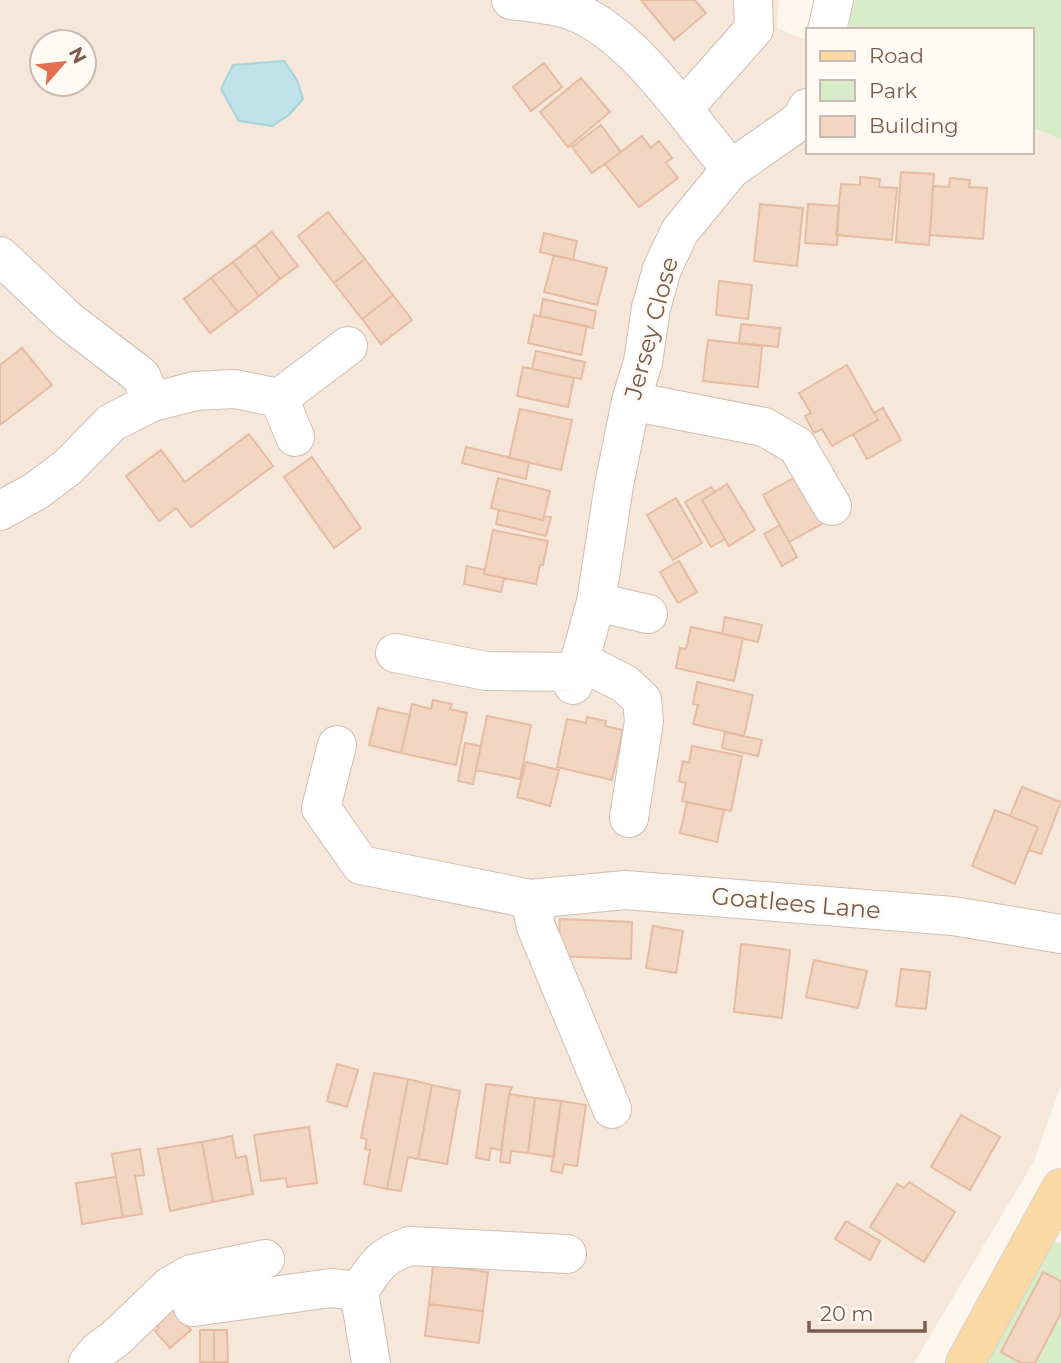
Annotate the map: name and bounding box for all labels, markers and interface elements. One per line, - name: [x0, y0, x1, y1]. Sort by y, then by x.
- north arrow: [28, 28, 98, 98]
- legend: [806, 28, 1033, 154]
- text: N: [64, 43, 91, 67]
- text: Road: [869, 43, 924, 68]
- text: Park: [869, 78, 917, 103]
- text: Building: [869, 113, 959, 138]
- street label: Jersey Close: [618, 254, 684, 403]
- street label: Goatlees Lane: [710, 881, 882, 925]
- scale bar: [809, 1290, 925, 1334]
- text: 20 m: [820, 1301, 874, 1326]

